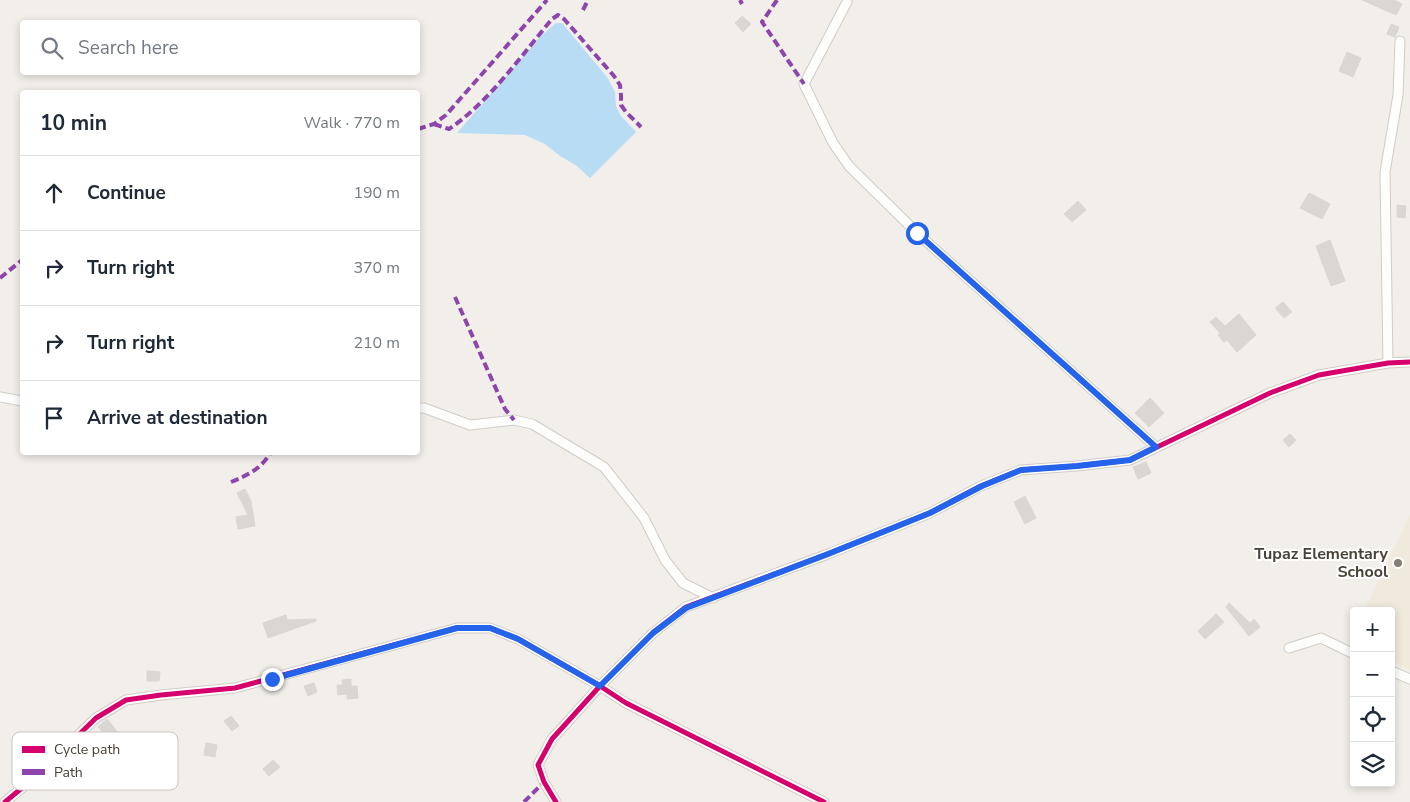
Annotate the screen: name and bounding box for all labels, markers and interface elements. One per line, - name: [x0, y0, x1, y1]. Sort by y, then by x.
- search box: [20, 20, 420, 75]
- icon: search: [38, 34, 66, 62]
- text: Search here: [78, 35, 179, 61]
- text: 10 min: [40, 109, 107, 137]
- text: Walk · 770 m: [304, 112, 400, 134]
- icon: ahead: [40, 179, 68, 207]
- text: Continue: [87, 180, 166, 206]
- text: 190 m: [353, 182, 400, 204]
- route start: [906, 222, 929, 245]
- icon: right: [40, 254, 68, 282]
- text: Turn right: [87, 255, 174, 281]
- text: 370 m: [353, 257, 400, 279]
- icon: right: [40, 329, 68, 357]
- text: Turn right: [87, 330, 174, 356]
- text: 210 m: [353, 332, 400, 354]
- icon: arrive: [40, 404, 68, 432]
- text: Arrive at destination: [87, 405, 268, 431]
- place label: Tupaz Elementary School: [1254, 543, 1389, 583]
- marker: Tupaz Elementary School: [1392, 557, 1404, 569]
- map controls: [1350, 607, 1395, 787]
- button: +: [1350, 607, 1395, 652]
- button: −: [1350, 652, 1395, 697]
- route end: [261, 668, 284, 691]
- button: locate: [1350, 697, 1395, 742]
- legend: [12, 732, 178, 790]
- text: Cycle path: [54, 740, 120, 759]
- button: layers: [1350, 742, 1395, 787]
- text: Path: [54, 763, 83, 782]

